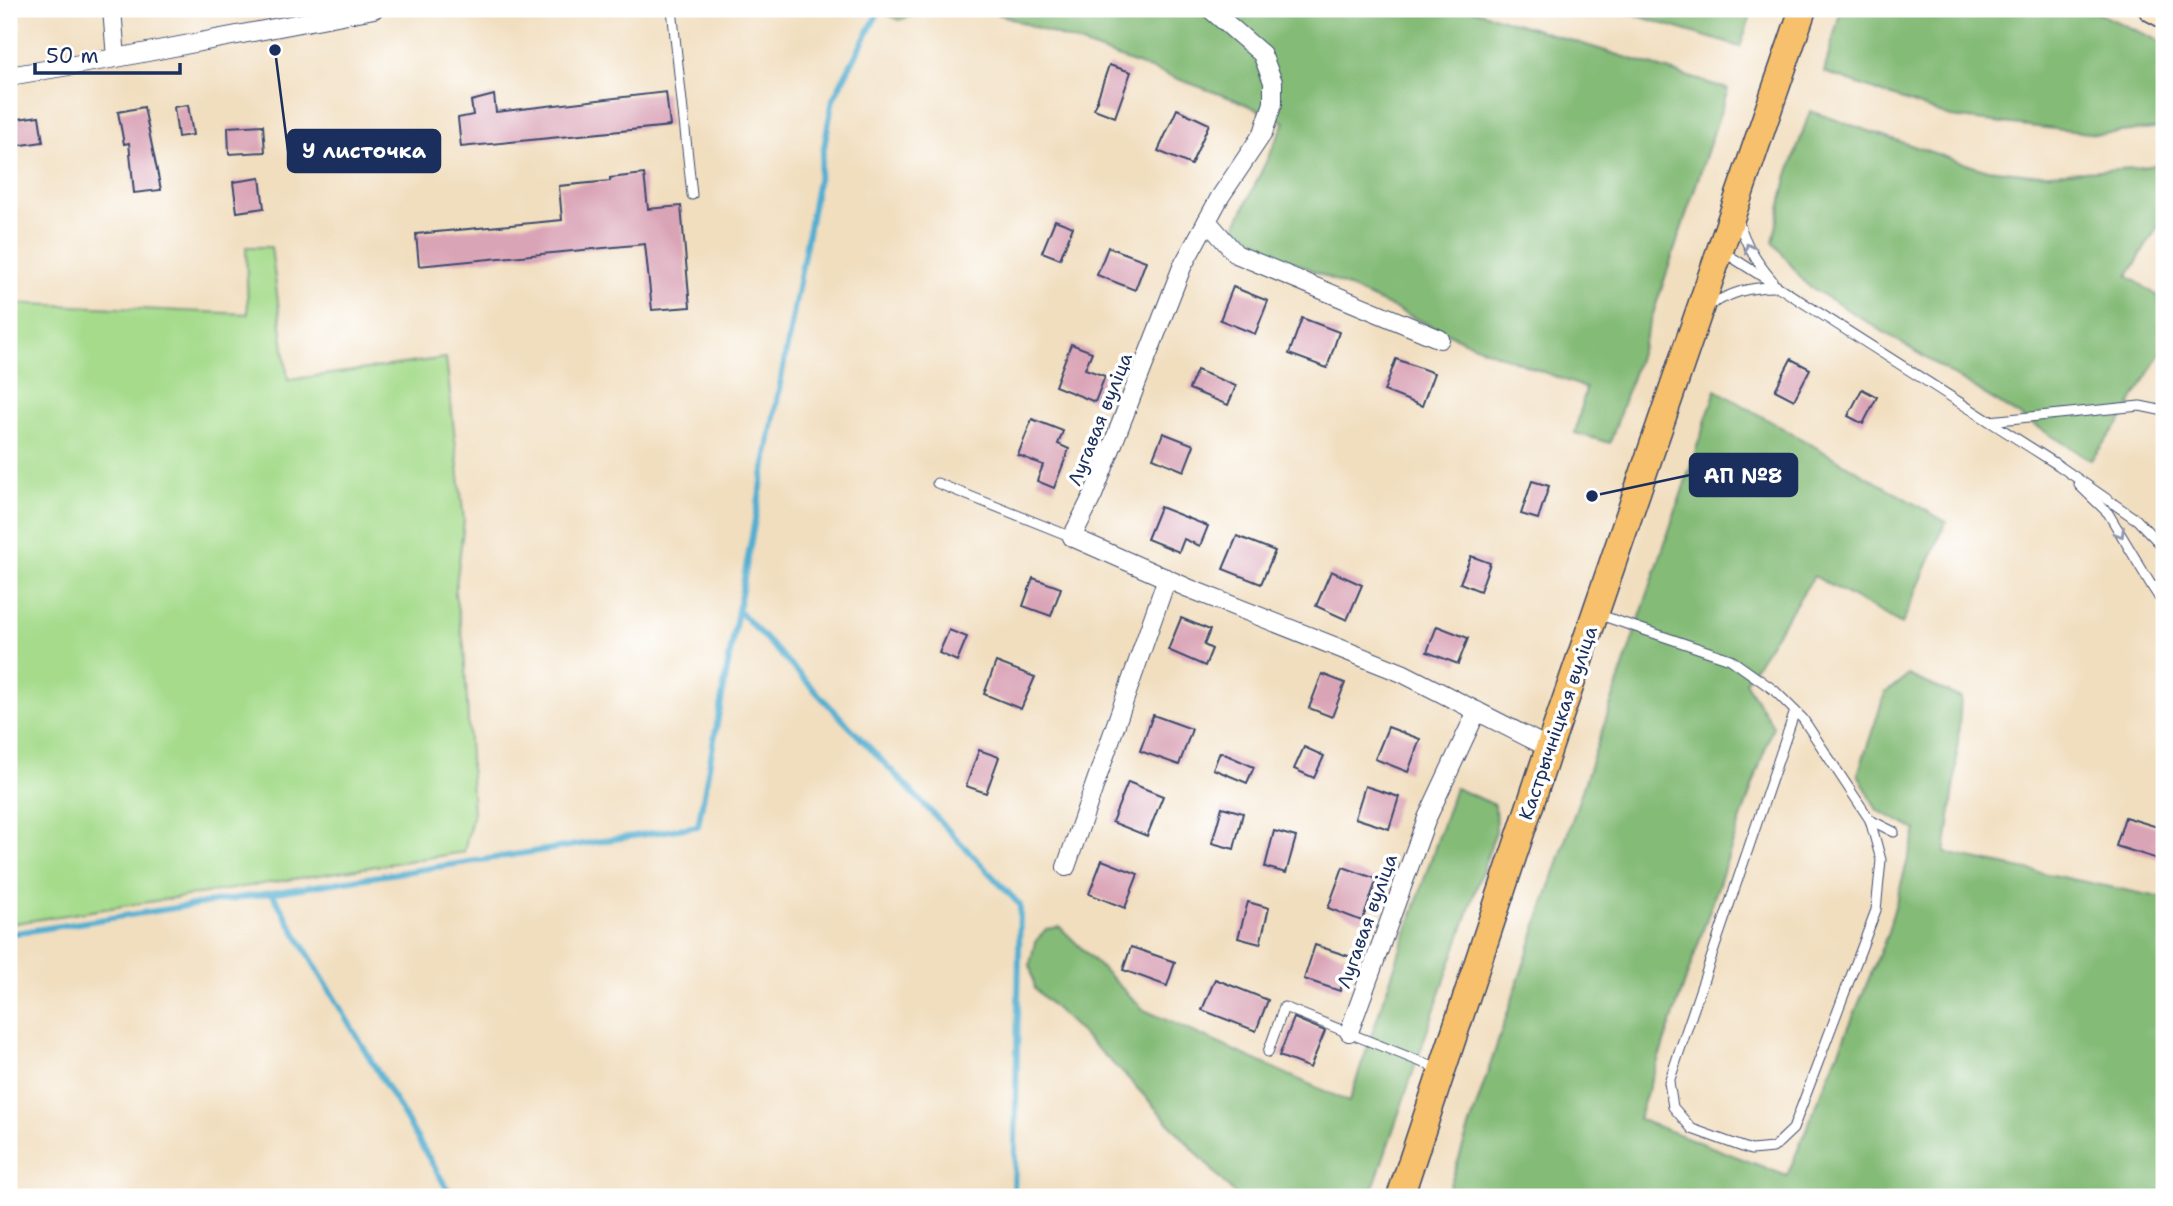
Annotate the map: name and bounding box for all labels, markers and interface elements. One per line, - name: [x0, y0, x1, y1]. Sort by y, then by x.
- scale bar: [35, 32, 180, 76]
- text: 50 m: [46, 42, 99, 70]
- callout: У листочка: [288, 130, 440, 172]
- text: У листочка: [302, 137, 427, 165]
- one-way arrow: [1743, 243, 1757, 255]
- street label: Лугавая вуліца: [1062, 349, 1138, 489]
- callout: АП №8: [1690, 454, 1797, 496]
- text: АП №8: [1704, 462, 1782, 490]
- one-way arrow: [2112, 525, 2125, 538]
- street label: Кастрычніцкая вуліца: [1513, 623, 1603, 823]
- street label: Лугавая вуліца: [1331, 850, 1403, 992]

